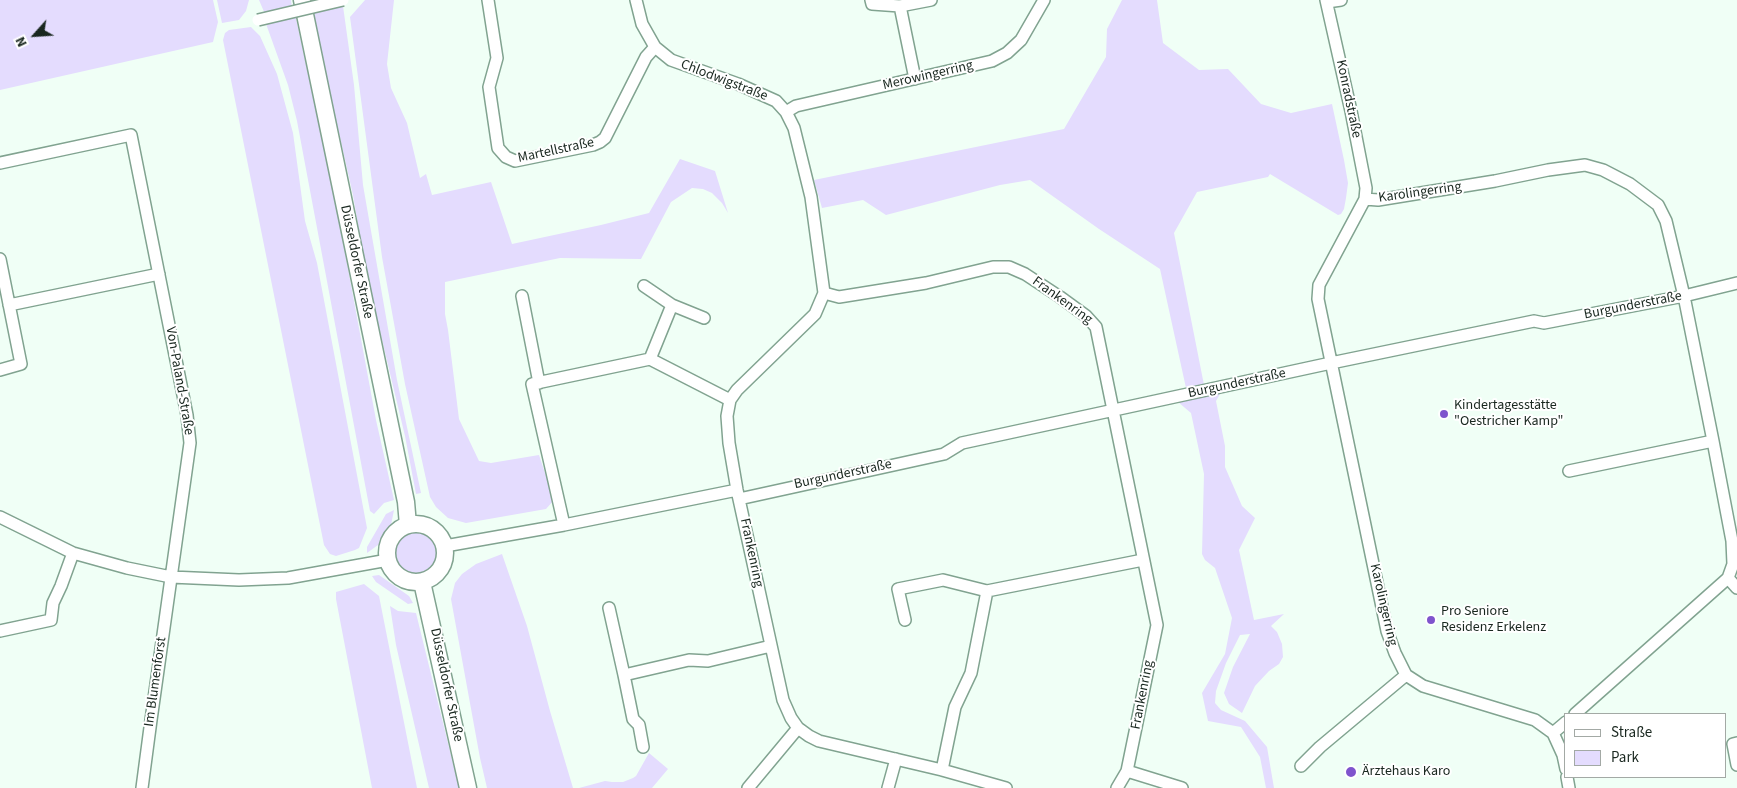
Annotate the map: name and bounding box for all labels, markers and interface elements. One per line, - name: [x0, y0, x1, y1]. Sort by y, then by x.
- north arrow: [10, 10, 60, 60]
- text: N: [10, 33, 33, 50]
- street label: Chlodwigstraße: [678, 57, 770, 105]
- street label: Merowingerring: [881, 57, 975, 95]
- street label: Konradstraße: [1332, 58, 1364, 140]
- street label: Martellstraße: [516, 135, 596, 167]
- street label: Karolingerring: [1377, 179, 1463, 207]
- street label: Düsseldorfer Straße: [336, 204, 376, 320]
- street label: Frankenring: [1029, 274, 1095, 328]
- street label: Burgunderstraße: [1583, 288, 1683, 324]
- street label: Von-Paland-Straße: [161, 326, 197, 436]
- street label: Burgunderstraße: [1187, 365, 1287, 403]
- place label: Kindertagesstätte "Oestricher Kamp": [1454, 398, 1564, 431]
- marker: Kindertagesstätte "Oestricher Kamp": [1438, 408, 1450, 420]
- street label: Burgunderstraße: [793, 456, 893, 494]
- street label: Frankenring: [735, 517, 767, 589]
- street label: Karolingerring: [1365, 562, 1401, 648]
- place label: Pro Seniore Residenz Erkelenz: [1441, 604, 1546, 636]
- marker: Pro Seniore Residenz Erkelenz: [1425, 614, 1437, 626]
- street label: Düsseldorfer Straße: [426, 627, 466, 743]
- street label: Im Blumenforst: [141, 636, 171, 728]
- street label: Frankenring: [1128, 659, 1158, 731]
- legend: [1564, 713, 1727, 778]
- text: Straße: [1611, 722, 1652, 743]
- text: Park: [1611, 747, 1639, 768]
- place label: Ärztehaus Karo: [1362, 764, 1450, 780]
- marker: Ärztehaus Karo: [1344, 765, 1358, 779]

